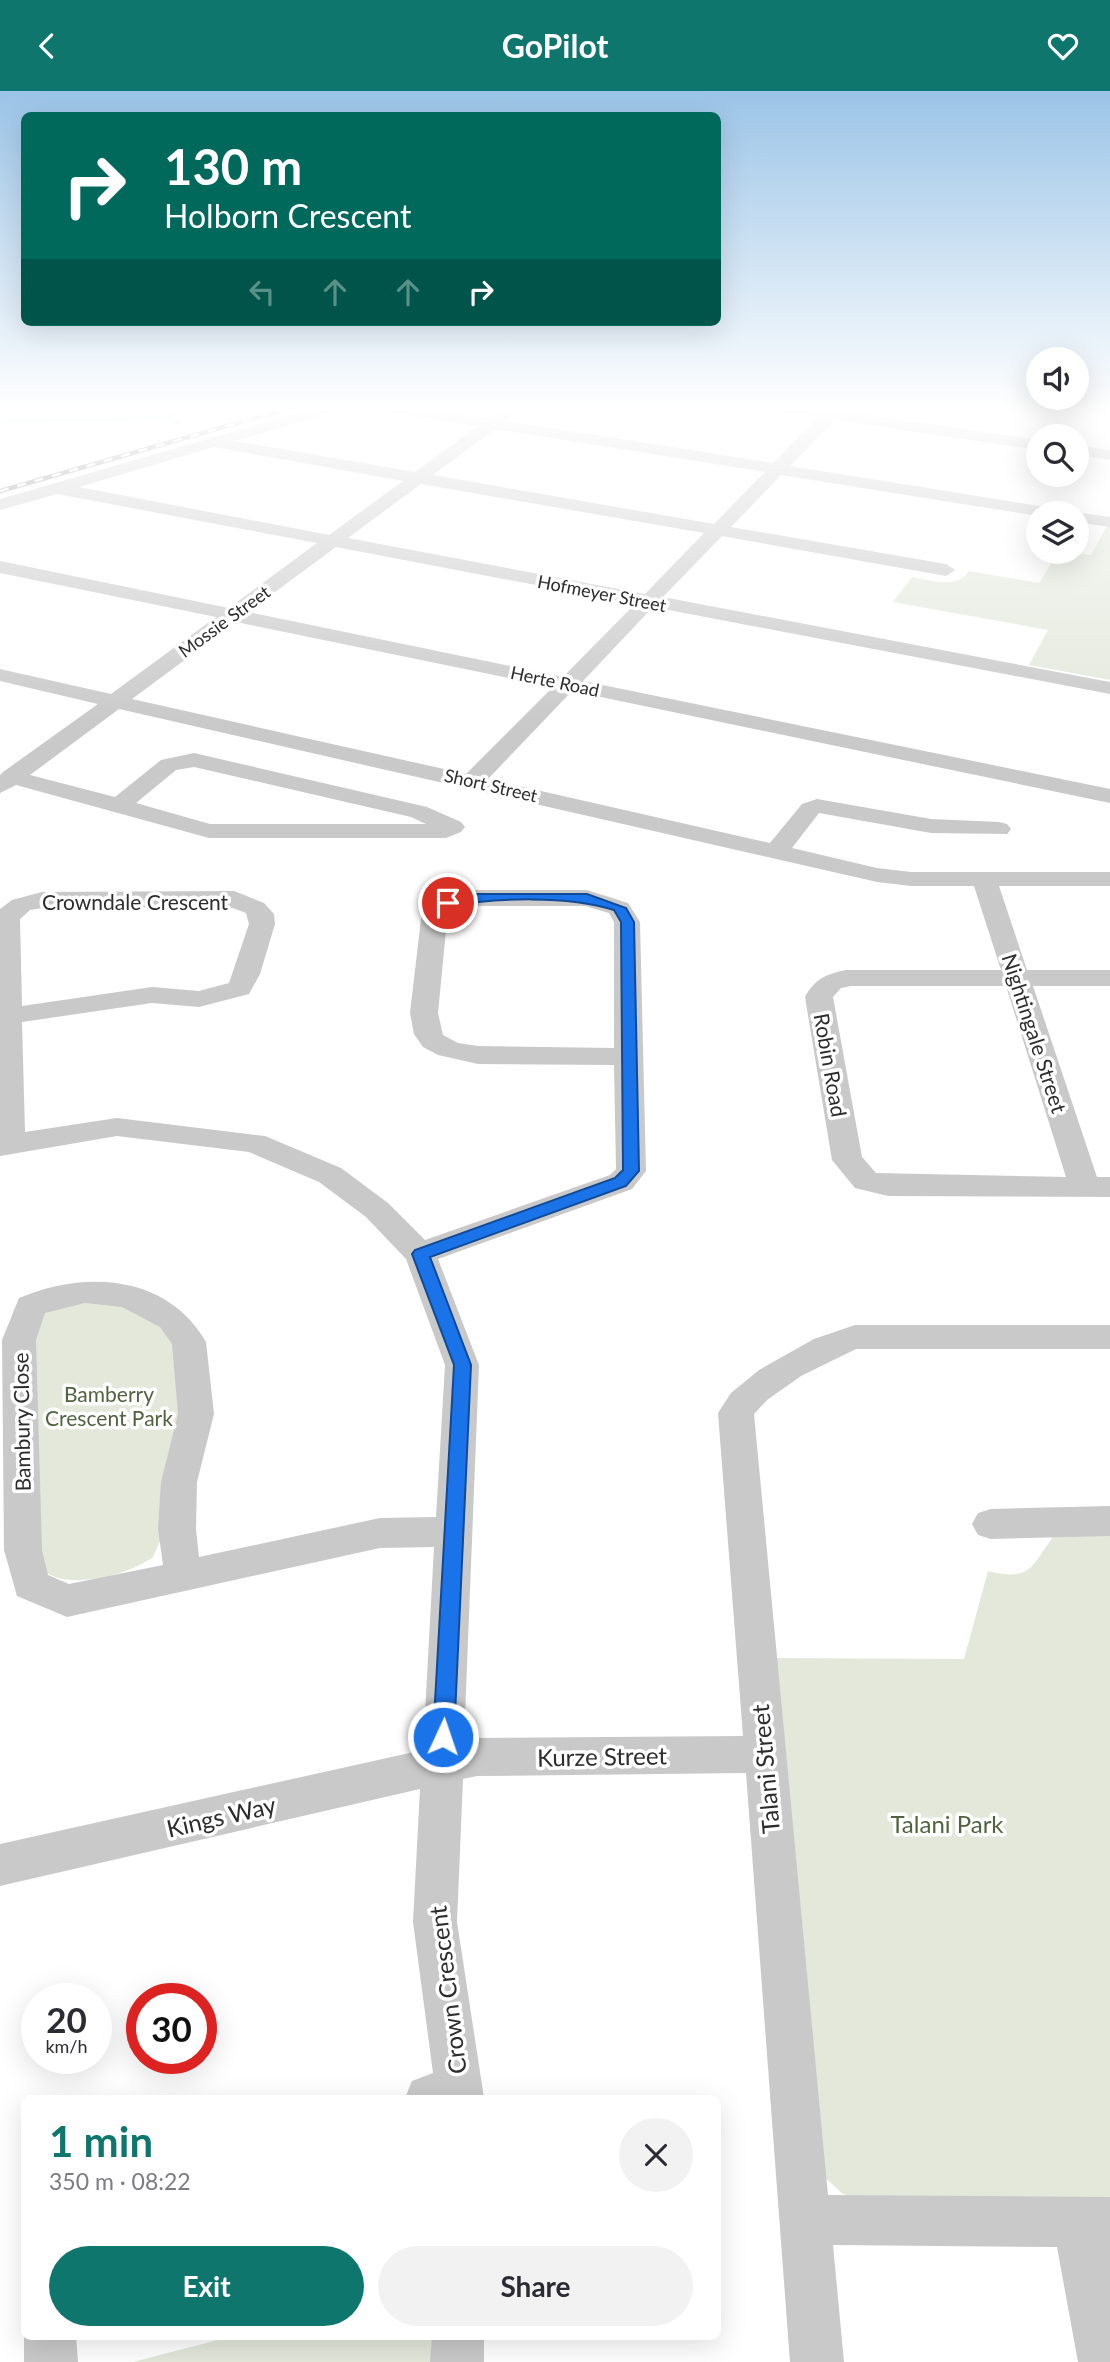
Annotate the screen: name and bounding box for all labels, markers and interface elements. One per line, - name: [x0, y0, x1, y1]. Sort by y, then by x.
- text: GoPilot: [502, 26, 608, 65]
- icon: back: [28, 27, 66, 65]
- icon: heart: [1044, 27, 1082, 65]
- text: 130 m: [164, 137, 302, 195]
- icon: right: [49, 140, 140, 231]
- text: Holborn Crescent: [164, 196, 411, 235]
- icon: left: [243, 273, 281, 311]
- icon: ahead: [316, 273, 354, 311]
- icon: ahead: [389, 273, 427, 311]
- icon: right: [462, 273, 500, 311]
- map controls: [1026, 347, 1089, 564]
- button: sound: [1026, 347, 1089, 410]
- button: search: [1026, 424, 1089, 487]
- button: layers: [1026, 501, 1089, 564]
- street label: Hofmeyer Street: [536, 570, 669, 616]
- street label: Mossie Street: [174, 580, 275, 662]
- street label: Herte Road: [509, 661, 601, 701]
- street label: Short Street: [442, 764, 540, 807]
- pin: [418, 873, 478, 933]
- icon: arrive: [429, 884, 467, 922]
- street label: Crowndale Crescent: [42, 889, 229, 914]
- street label: Nightingale Street: [997, 950, 1073, 1116]
- street label: Robin Road: [810, 1011, 852, 1119]
- street label: Bambury Close: [7, 1352, 35, 1492]
- park label: Bamberry Crescent Park: [45, 1381, 173, 1430]
- position arrow: [406, 1700, 480, 1774]
- street label: Talani Street: [745, 1703, 785, 1835]
- street label: Kurze Street: [537, 1740, 668, 1772]
- street label: Kings Way: [164, 1789, 279, 1843]
- park label: Talani Park: [890, 1809, 1004, 1838]
- street label: Crown Crescent: [422, 1904, 472, 2076]
- speed limit sign: 30: [126, 1983, 217, 2074]
- text: 20: [46, 1998, 87, 2040]
- text: km/h: [45, 2035, 88, 2057]
- text: 1 min: [49, 2116, 153, 2166]
- button: close: [619, 2118, 693, 2192]
- text: 350 m · 08:22: [49, 2167, 191, 2195]
- button: Exit: [49, 2246, 364, 2326]
- button: Share: [378, 2246, 693, 2326]

